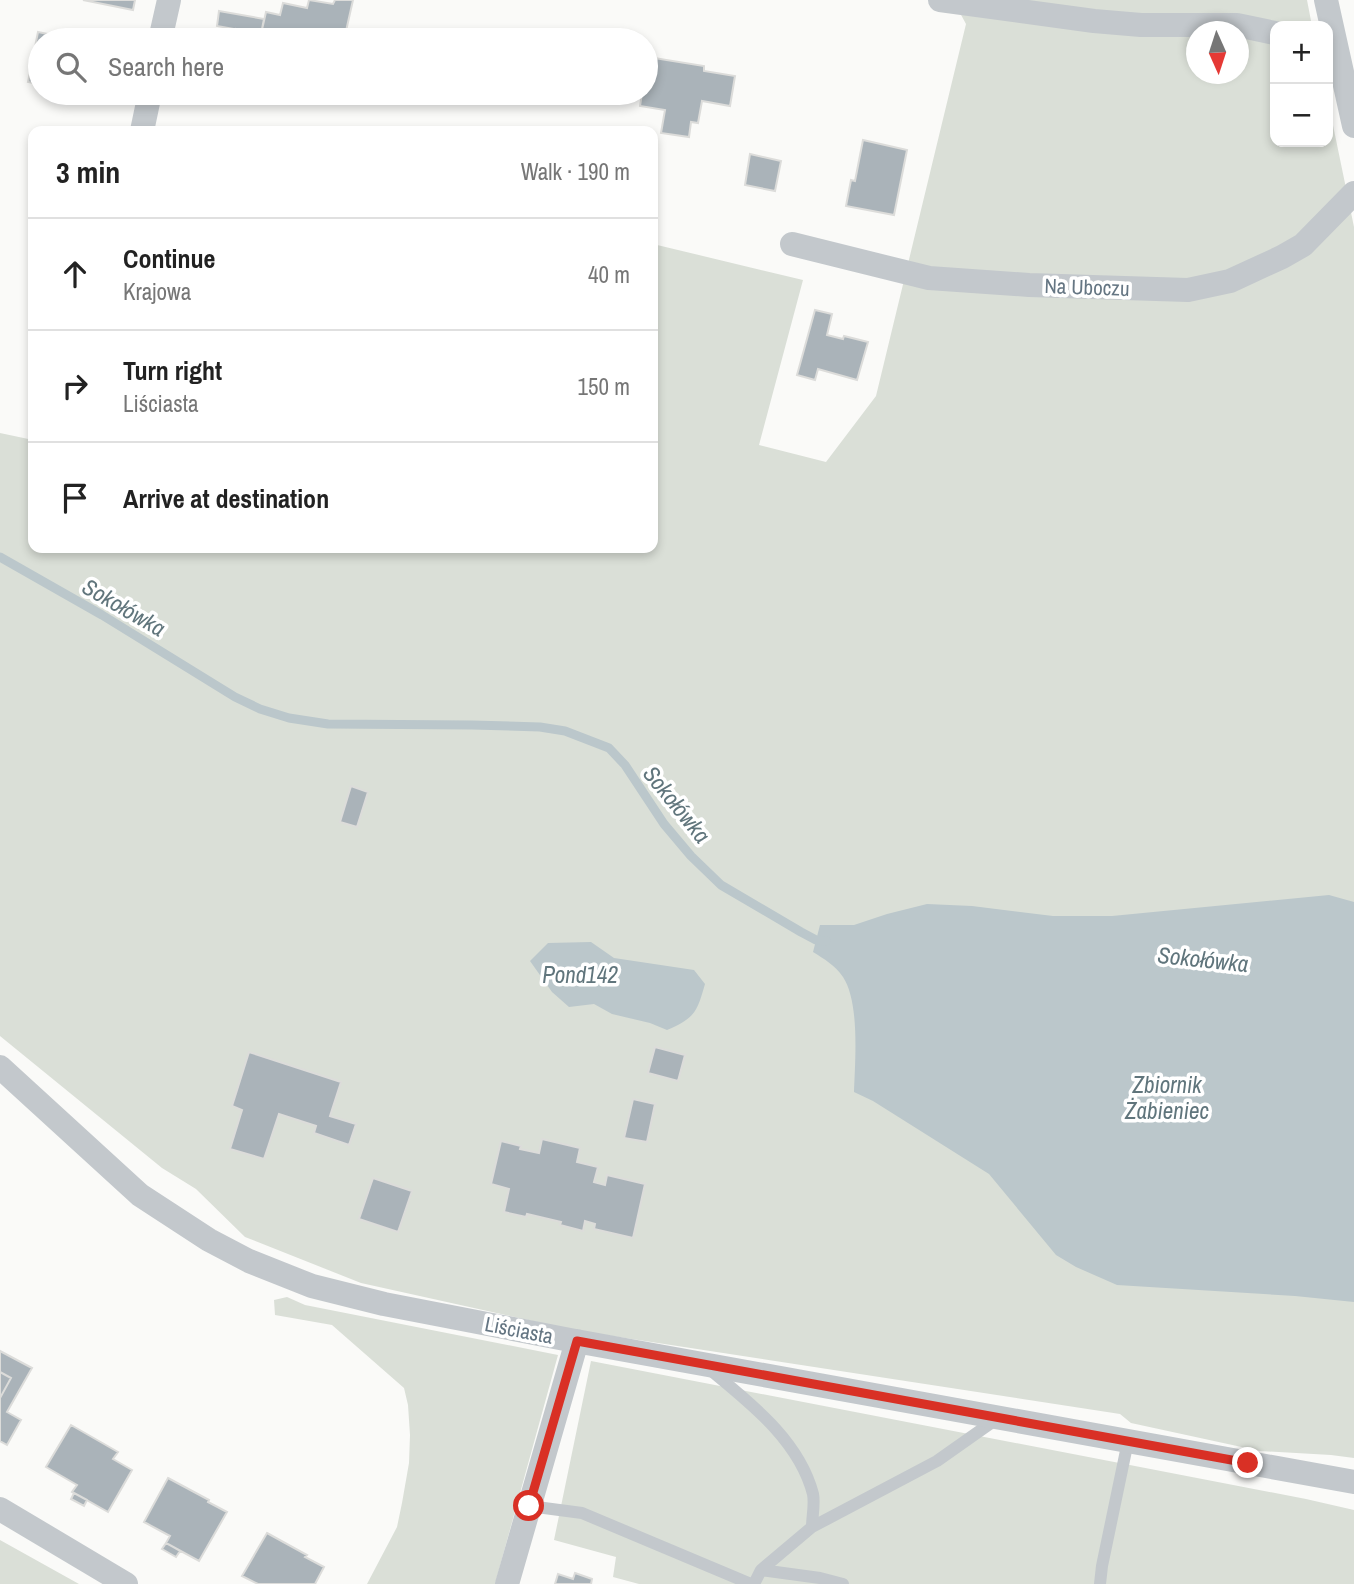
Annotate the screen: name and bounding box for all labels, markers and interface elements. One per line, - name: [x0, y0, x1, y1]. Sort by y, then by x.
- north arrow: [1186, 21, 1249, 84]
- map controls: [1270, 21, 1333, 147]
- button: +: [1270, 21, 1333, 84]
- search box: [28, 28, 658, 105]
- icon: search: [52, 48, 90, 86]
- text: Search here: [108, 49, 224, 84]
- button: −: [1270, 84, 1333, 147]
- text: 3 min: [56, 152, 120, 192]
- text: Walk · 190 m: [521, 156, 630, 187]
- text: Continue: [123, 241, 215, 276]
- icon: ahead: [56, 255, 94, 293]
- text: 40 m: [588, 259, 630, 290]
- street label: Na Uboczu: [1044, 271, 1130, 303]
- text: Krajowa: [123, 276, 191, 307]
- text: Turn right: [123, 353, 222, 388]
- icon: right: [56, 367, 94, 405]
- text: 150 m: [578, 371, 630, 402]
- text: Liściasta: [123, 388, 199, 419]
- icon: arrive: [56, 479, 94, 517]
- text: Arrive at destination: [123, 481, 329, 516]
- water label: Sokołówka: [77, 571, 171, 643]
- water label: Sokołówka: [636, 759, 718, 849]
- water label: Sokołówka: [1156, 939, 1250, 979]
- water label: Pond142: [542, 959, 618, 990]
- water label: Zbiornik Żabieniec: [1124, 1069, 1209, 1126]
- street label: Liściasta: [482, 1309, 556, 1351]
- route end: [1232, 1447, 1263, 1478]
- route start: [513, 1490, 544, 1521]

